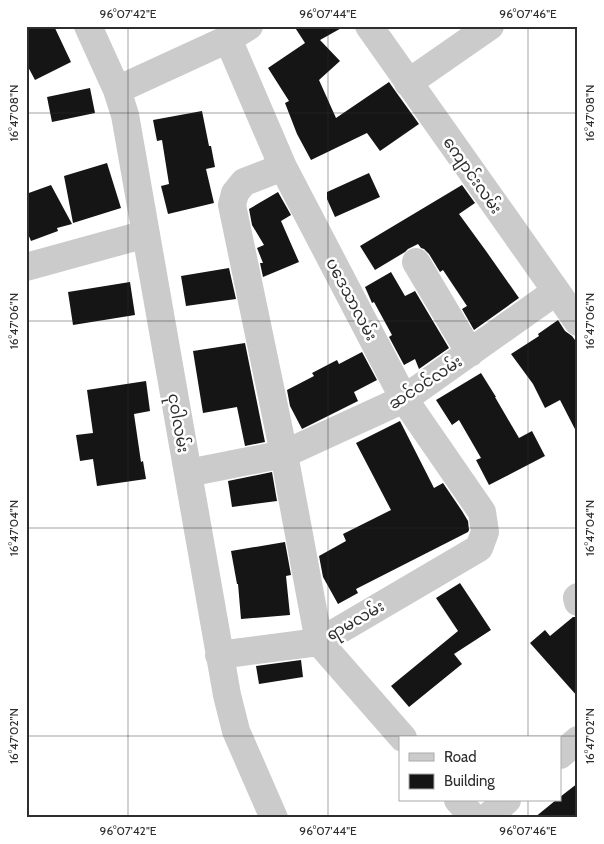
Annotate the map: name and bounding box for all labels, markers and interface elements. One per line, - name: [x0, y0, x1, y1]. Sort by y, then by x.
- text: 96°07'42"E: [100, 6, 157, 21]
- text: 96°07'44"E: [299, 6, 357, 21]
- text: 96°07'46"E: [499, 6, 557, 21]
- text: 16°47'08"N: [6, 85, 21, 141]
- text: 16°47'08"N: [582, 85, 597, 141]
- street label: ကျောင်းလမ်း: [436, 132, 508, 220]
- street label: ပဒေသာလမ်း: [322, 254, 383, 344]
- text: 16°47'06"N: [6, 293, 21, 349]
- text: 16°47'06"N: [582, 293, 597, 349]
- street label: ဆင်ဝင်လမ်း: [384, 350, 466, 413]
- street label: ငုဝါလမ်း: [159, 392, 195, 455]
- text: 16°47'04"N: [6, 500, 21, 556]
- text: 16°47'04"N: [582, 500, 597, 556]
- street label: ရာမလမ်း: [322, 595, 389, 648]
- text: 16°47'02"N: [6, 708, 21, 764]
- text: 16°47'02"N: [582, 708, 597, 764]
- legend: [399, 736, 562, 802]
- text: Road: [444, 748, 477, 766]
- text: Building: [444, 772, 495, 790]
- text: 96°07'42"E: [100, 823, 157, 838]
- text: 96°07'44"E: [299, 823, 357, 838]
- text: 96°07'46"E: [499, 823, 557, 838]

